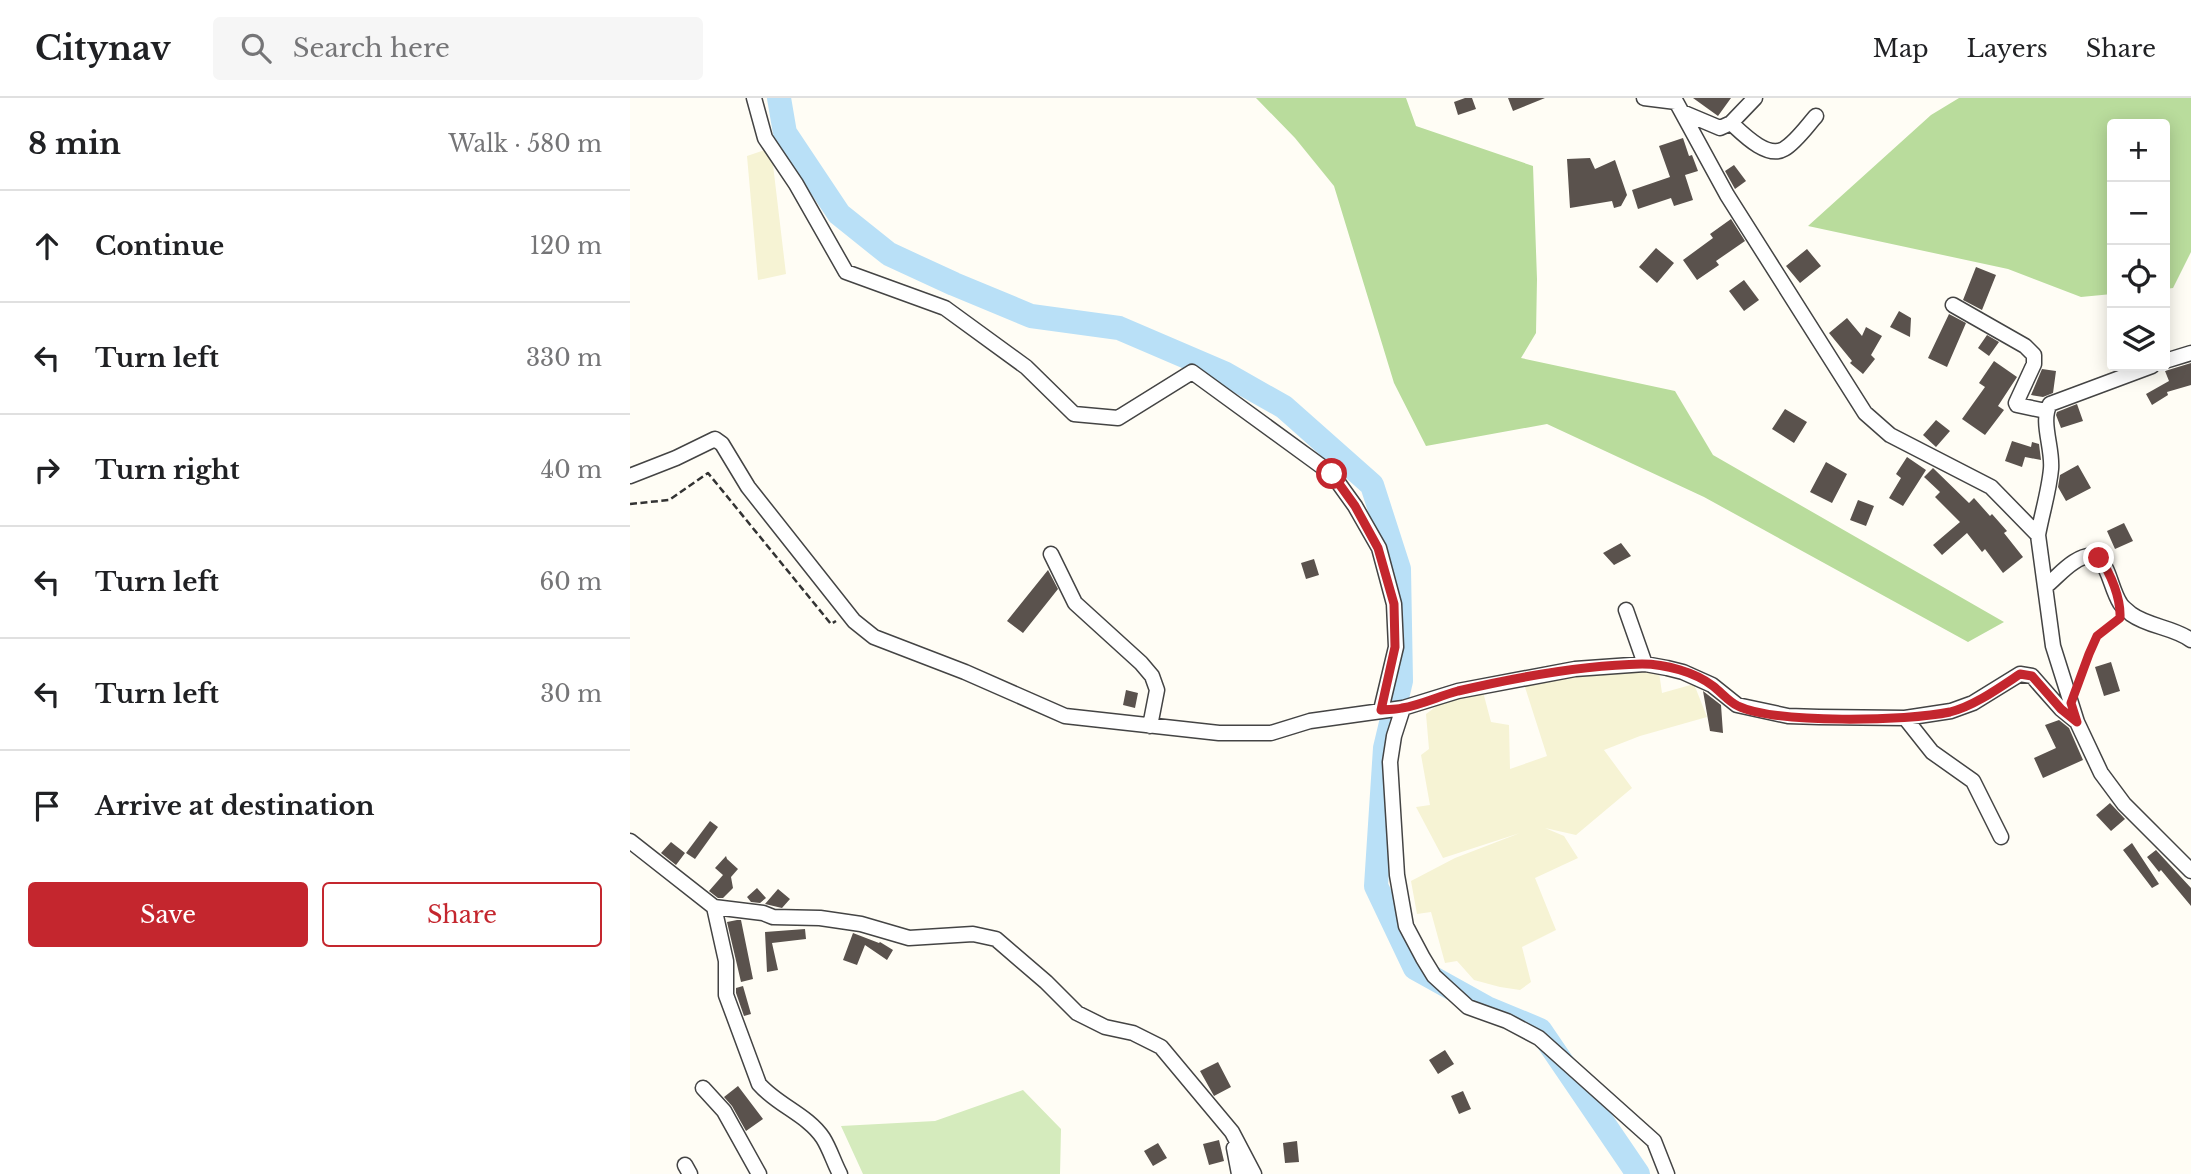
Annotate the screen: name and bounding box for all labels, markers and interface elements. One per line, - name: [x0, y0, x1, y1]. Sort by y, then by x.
- search box: [213, 17, 703, 80]
- text: Citynav: [35, 28, 171, 69]
- icon: search: [237, 29, 275, 67]
- text: Search here: [293, 32, 450, 64]
- text: Map: [1873, 34, 1929, 63]
- text: Layers: [1967, 34, 2048, 63]
- text: Share: [2086, 34, 2156, 63]
- map controls: [2107, 119, 2170, 371]
- button: +: [2107, 119, 2170, 182]
- text: 8 min: [28, 125, 121, 162]
- text: Walk · 580 m: [448, 130, 602, 158]
- button: −: [2107, 182, 2170, 245]
- icon: ahead: [28, 227, 66, 265]
- text: Continue: [95, 230, 224, 262]
- text: 120 m: [530, 232, 602, 260]
- button: locate: [2107, 245, 2170, 308]
- button: layers: [2107, 308, 2170, 371]
- icon: left: [28, 339, 66, 377]
- text: Turn left: [95, 342, 219, 374]
- text: 330 m: [526, 344, 602, 372]
- icon: right: [28, 451, 66, 489]
- text: Turn right: [95, 454, 240, 486]
- text: 40 m: [541, 456, 602, 484]
- route start: [1316, 458, 1347, 489]
- route end: [2083, 542, 2114, 573]
- icon: left: [28, 563, 66, 601]
- text: Turn left: [95, 566, 219, 598]
- text: 60 m: [540, 568, 602, 596]
- icon: left: [28, 675, 66, 713]
- text: Turn left: [95, 678, 219, 710]
- text: 30 m: [540, 680, 602, 708]
- icon: arrive: [28, 787, 66, 825]
- text: Arrive at destination: [95, 790, 375, 822]
- button: Save: [28, 882, 308, 947]
- button: Share: [322, 882, 602, 947]

